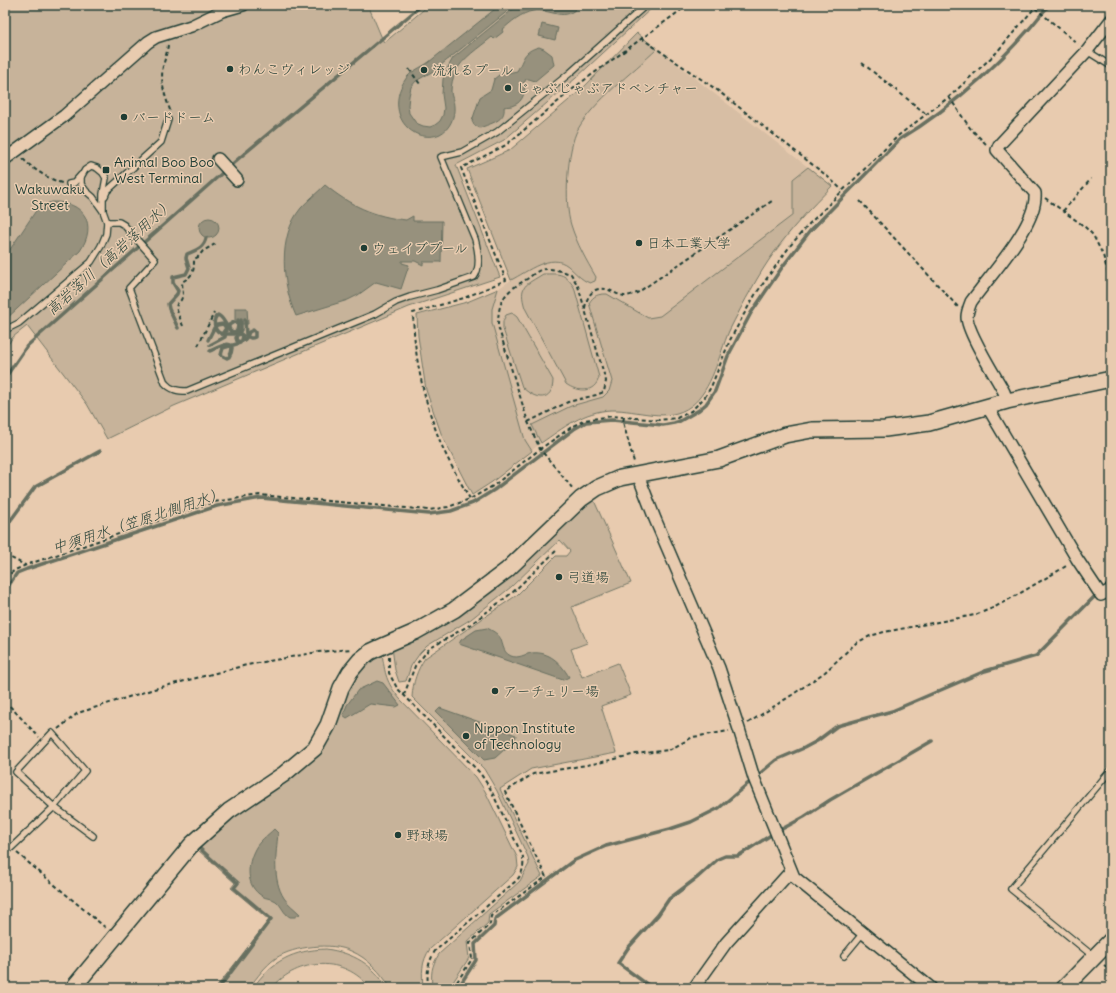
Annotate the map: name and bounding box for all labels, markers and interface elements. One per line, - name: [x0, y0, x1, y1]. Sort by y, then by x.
- place label: わんこヴィレッジ: [238, 60, 350, 78]
- place label: 流れるプール: [432, 61, 514, 79]
- marker: わんこヴィレッジ: [225, 64, 235, 74]
- marker: 流れるプール: [419, 65, 429, 75]
- place label: じゃぶじゃぶアドベンチャー: [516, 79, 698, 97]
- marker: じゃぶじゃぶアドベンチャー: [503, 83, 513, 93]
- place label: バードドーム: [132, 108, 215, 126]
- marker: バードドーム: [119, 112, 129, 122]
- place label: Animal Boo Boo West Terminal: [114, 153, 214, 187]
- marker: Animal Boo Boo West Terminal: [101, 165, 111, 175]
- park label: Wakuwaku Street: [15, 180, 85, 214]
- water label: 高岩落川（高岩落用水）: [42, 194, 177, 319]
- place label: 日本工業大学: [647, 234, 731, 252]
- marker: 日本工業大学: [634, 238, 644, 248]
- place label: ウェイブプール: [372, 239, 468, 257]
- marker: ウェイブプール: [359, 243, 369, 253]
- water label: 中須用水（笠原北側用水）: [49, 484, 226, 557]
- place label: 弓道場: [567, 568, 609, 586]
- marker: 弓道場: [554, 572, 564, 582]
- place label: アーチェリー場: [503, 682, 599, 700]
- marker: アーチェリー場: [490, 686, 500, 696]
- place label: Nippon Institute of Technology: [474, 719, 575, 753]
- marker: Nippon Institute of Technology: [461, 731, 471, 741]
- place label: 野球場: [406, 826, 448, 844]
- marker: 野球場: [393, 830, 403, 840]

